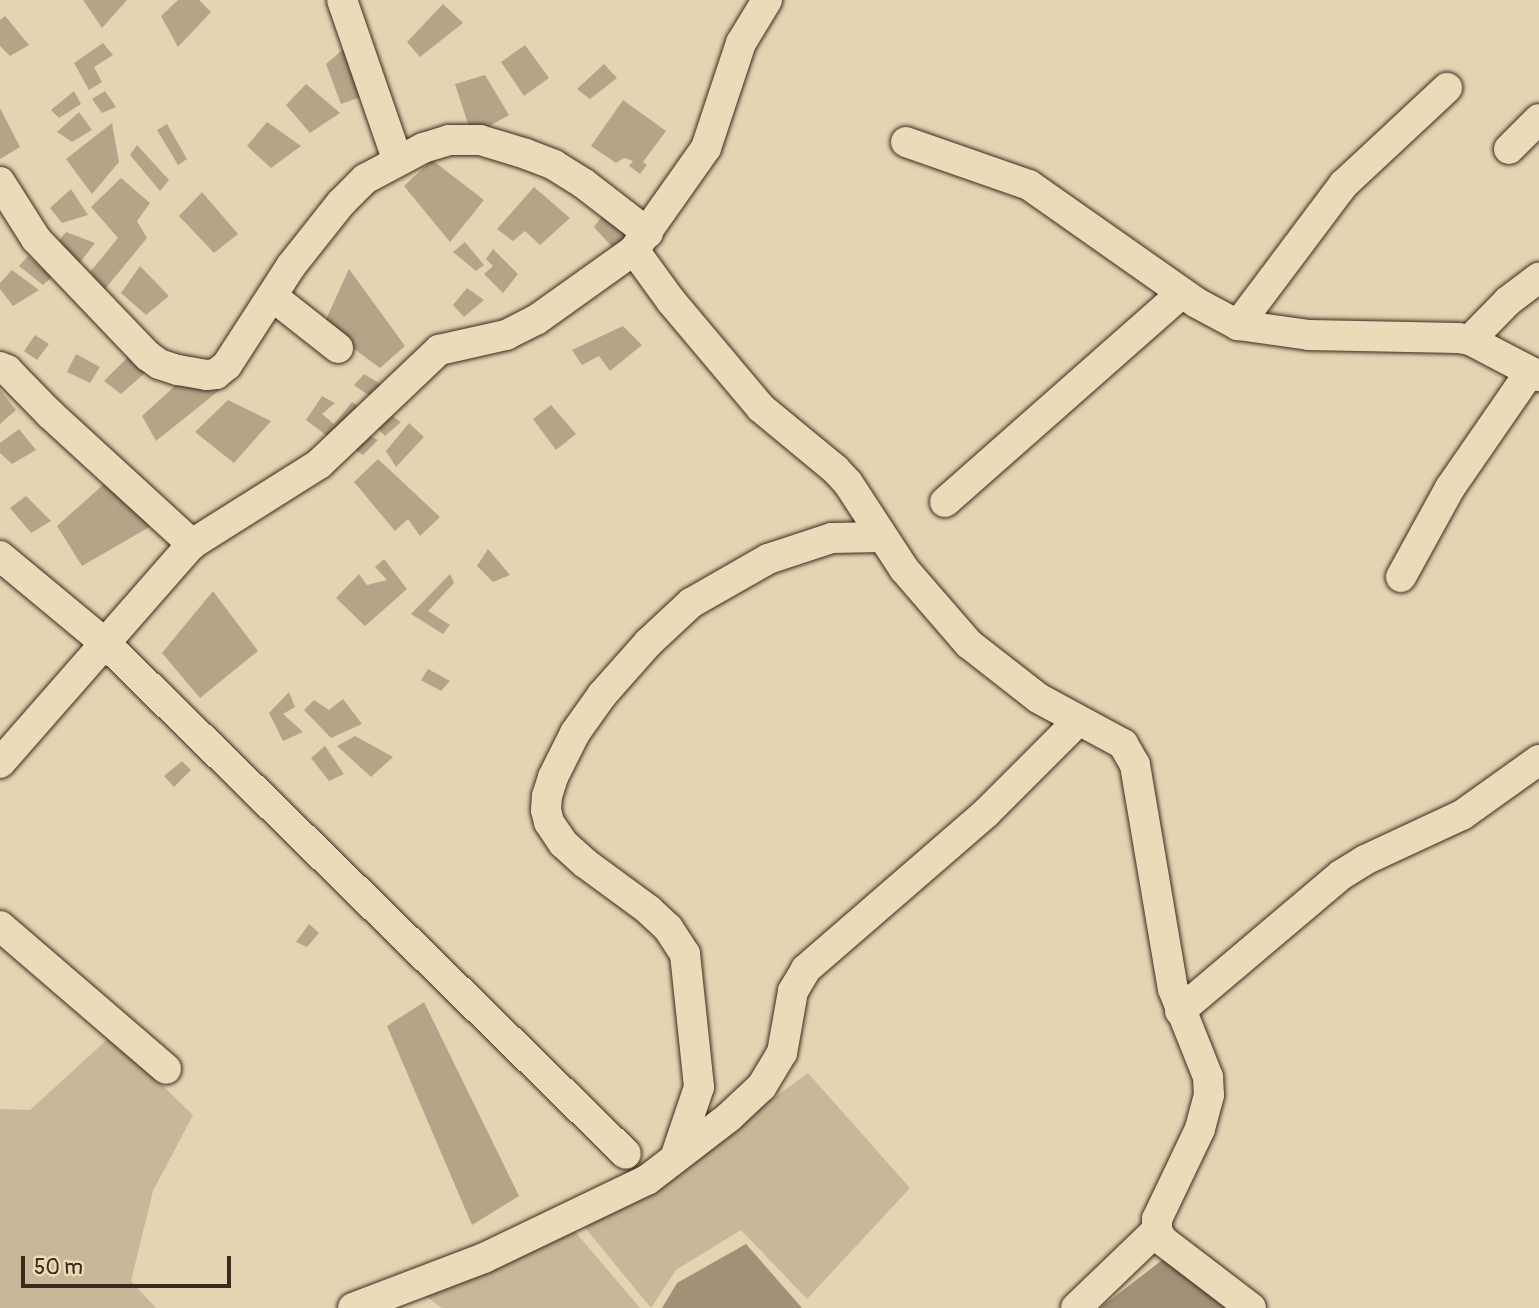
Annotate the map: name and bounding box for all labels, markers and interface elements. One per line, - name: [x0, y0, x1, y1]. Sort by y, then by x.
- scale bar: [24, 1242, 234, 1286]
- text: 50 m: [34, 1254, 83, 1281]

